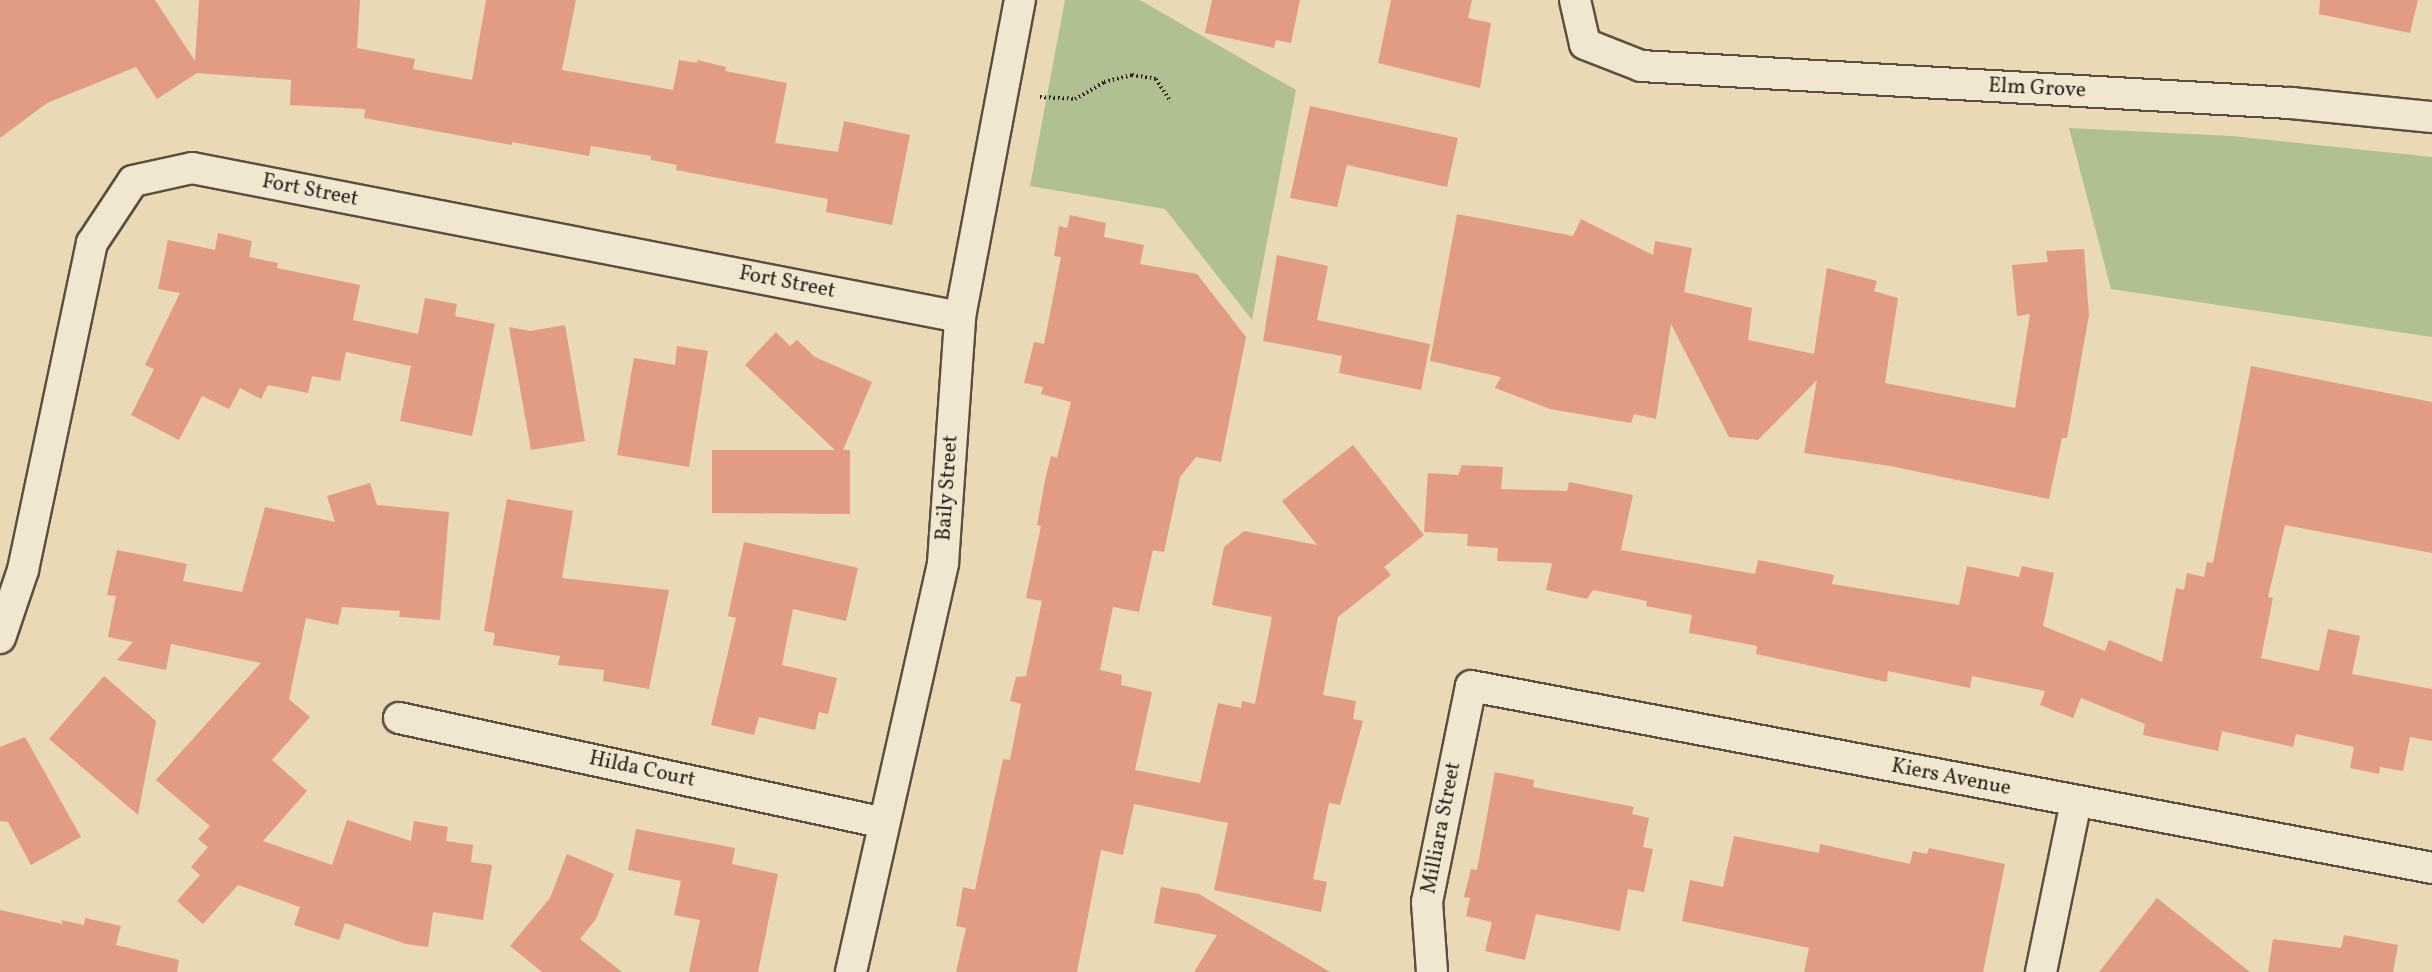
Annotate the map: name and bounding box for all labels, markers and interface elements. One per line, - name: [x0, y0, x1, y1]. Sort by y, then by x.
- street label: Elm Grove: [1988, 74, 2086, 104]
- street label: Fort Street: [260, 169, 360, 213]
- street label: Fort Street: [737, 261, 837, 305]
- street label: Baily Street: [932, 434, 964, 542]
- street label: Hilda Court: [587, 746, 697, 794]
- street label: Kiers Avenue: [1889, 754, 2013, 802]
- street label: Milliara Street: [1417, 760, 1467, 896]

